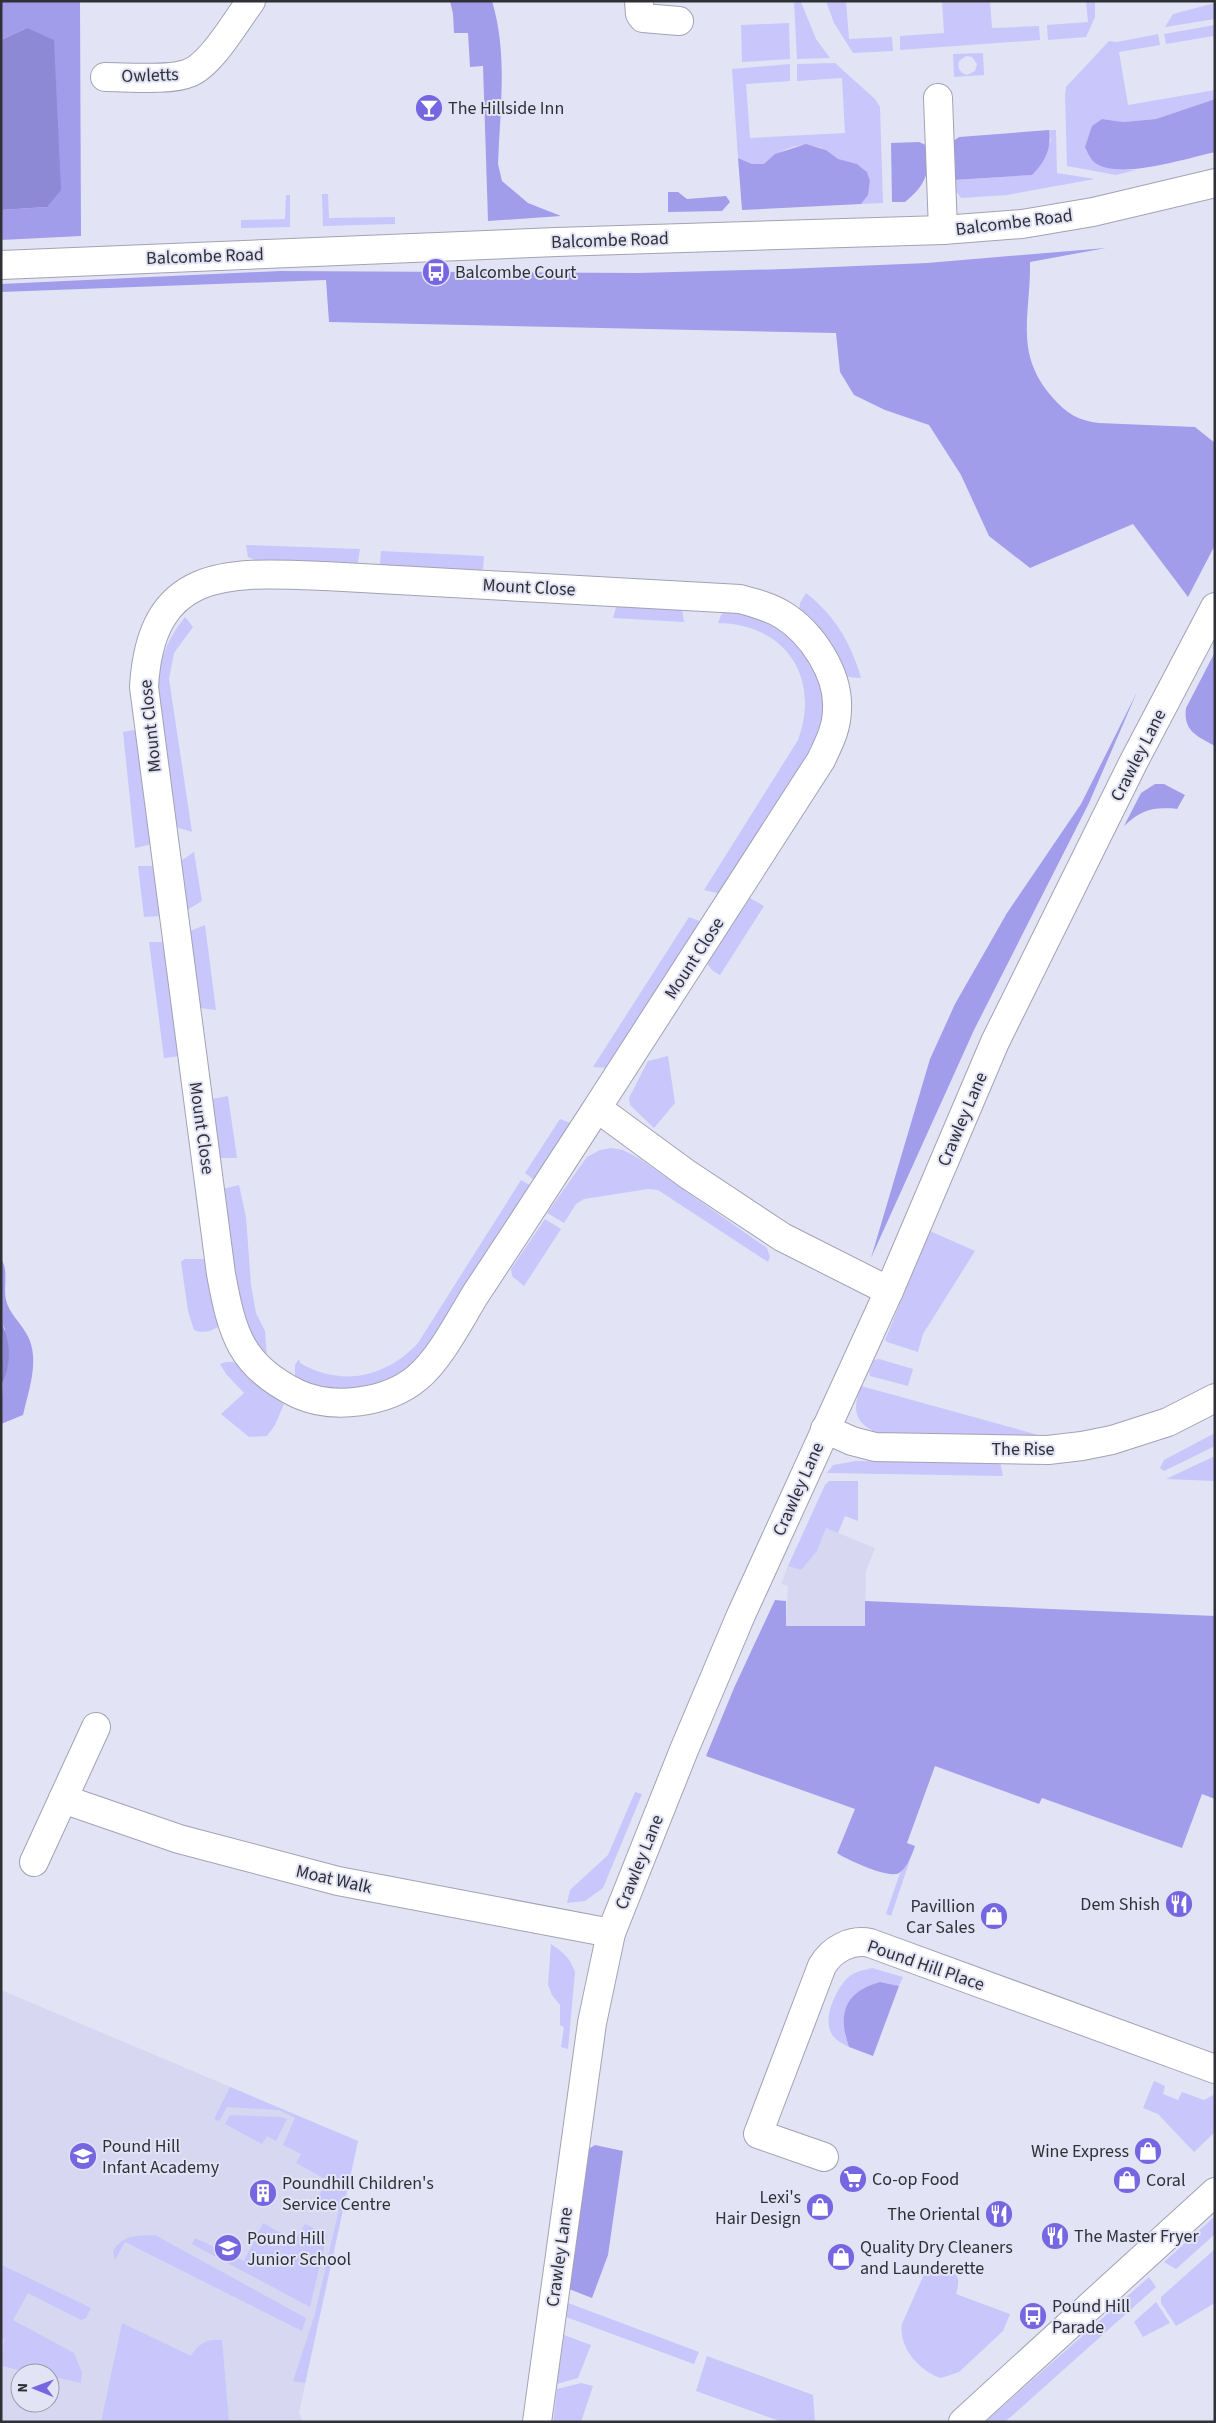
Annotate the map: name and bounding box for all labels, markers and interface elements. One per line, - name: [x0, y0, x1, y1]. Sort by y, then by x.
- street label: Owletts: [121, 62, 179, 89]
- bar icon: The Hillside Inn: [414, 93, 444, 123]
- place label: The Hillside Inn: [448, 96, 564, 121]
- street label: Balcombe Road: [954, 203, 1074, 242]
- street label: Balcombe Road: [551, 226, 669, 255]
- street label: Balcombe Road: [146, 242, 264, 271]
- bus stop icon: Balcombe Court: [421, 257, 451, 287]
- place label: Balcombe Court: [455, 260, 576, 285]
- street label: Mount Close: [482, 573, 576, 602]
- street label: Mount Close: [133, 678, 168, 774]
- street label: Crawley Lane: [1105, 705, 1172, 806]
- street label: Mount Close: [659, 912, 730, 1004]
- street label: Crawley Lane: [931, 1068, 994, 1170]
- street label: Mount Close: [183, 1080, 220, 1176]
- street label: The Rise: [991, 1437, 1055, 1462]
- street label: Crawley Lane: [767, 1438, 830, 1540]
- street label: Crawley Lane: [609, 1811, 670, 1913]
- street label: Moat Walk: [293, 1859, 375, 1900]
- restaurant icon: Dem Shish: [1164, 1889, 1194, 1919]
- place label: Dem Shish: [1080, 1892, 1160, 1917]
- place label: Pavillion Car Sales: [906, 1894, 975, 1940]
- shop icon: Pavillion Car Sales: [979, 1901, 1009, 1931]
- street label: Pound Hill Place: [864, 1934, 988, 1997]
- place label: Pound Hill Infant Academy: [102, 2134, 220, 2180]
- shop icon: Wine Express: [1133, 2136, 1163, 2166]
- place label: Wine Express: [1031, 2139, 1129, 2164]
- school or university icon: Pound Hill Infant Academy: [68, 2141, 98, 2171]
- supermarket icon: Co-op Food: [838, 2164, 868, 2194]
- shop icon: Coral: [1112, 2165, 1142, 2195]
- place label: Co-op Food: [872, 2167, 959, 2192]
- place label: Coral: [1146, 2168, 1186, 2193]
- place label: Poundhill Children's Service Centre: [282, 2171, 434, 2217]
- building icon: Poundhill Children's Service Centre: [248, 2178, 278, 2208]
- place label: Lexi's Hair Design: [715, 2185, 801, 2231]
- shop icon: Lexi's Hair Design: [805, 2192, 835, 2222]
- restaurant icon: The Oriental: [984, 2199, 1014, 2229]
- place label: The Oriental: [887, 2202, 980, 2227]
- street label: Crawley Lane: [540, 2206, 579, 2308]
- restaurant icon: The Master Fryer: [1040, 2221, 1070, 2251]
- place label: The Master Fryer: [1074, 2224, 1199, 2249]
- place label: Pound Hill Junior School: [247, 2226, 351, 2272]
- school or university icon: Pound Hill Junior School: [213, 2233, 243, 2263]
- place label: Quality Dry Cleaners and Launderette: [860, 2235, 1013, 2281]
- shop icon: Quality Dry Cleaners and Launderette: [826, 2242, 856, 2272]
- place label: Pound Hill Parade: [1052, 2294, 1130, 2340]
- bus stop icon: Pound Hill Parade: [1018, 2301, 1048, 2331]
- north arrow: [10, 2363, 60, 2413]
- text: N: [13, 2383, 33, 2393]

